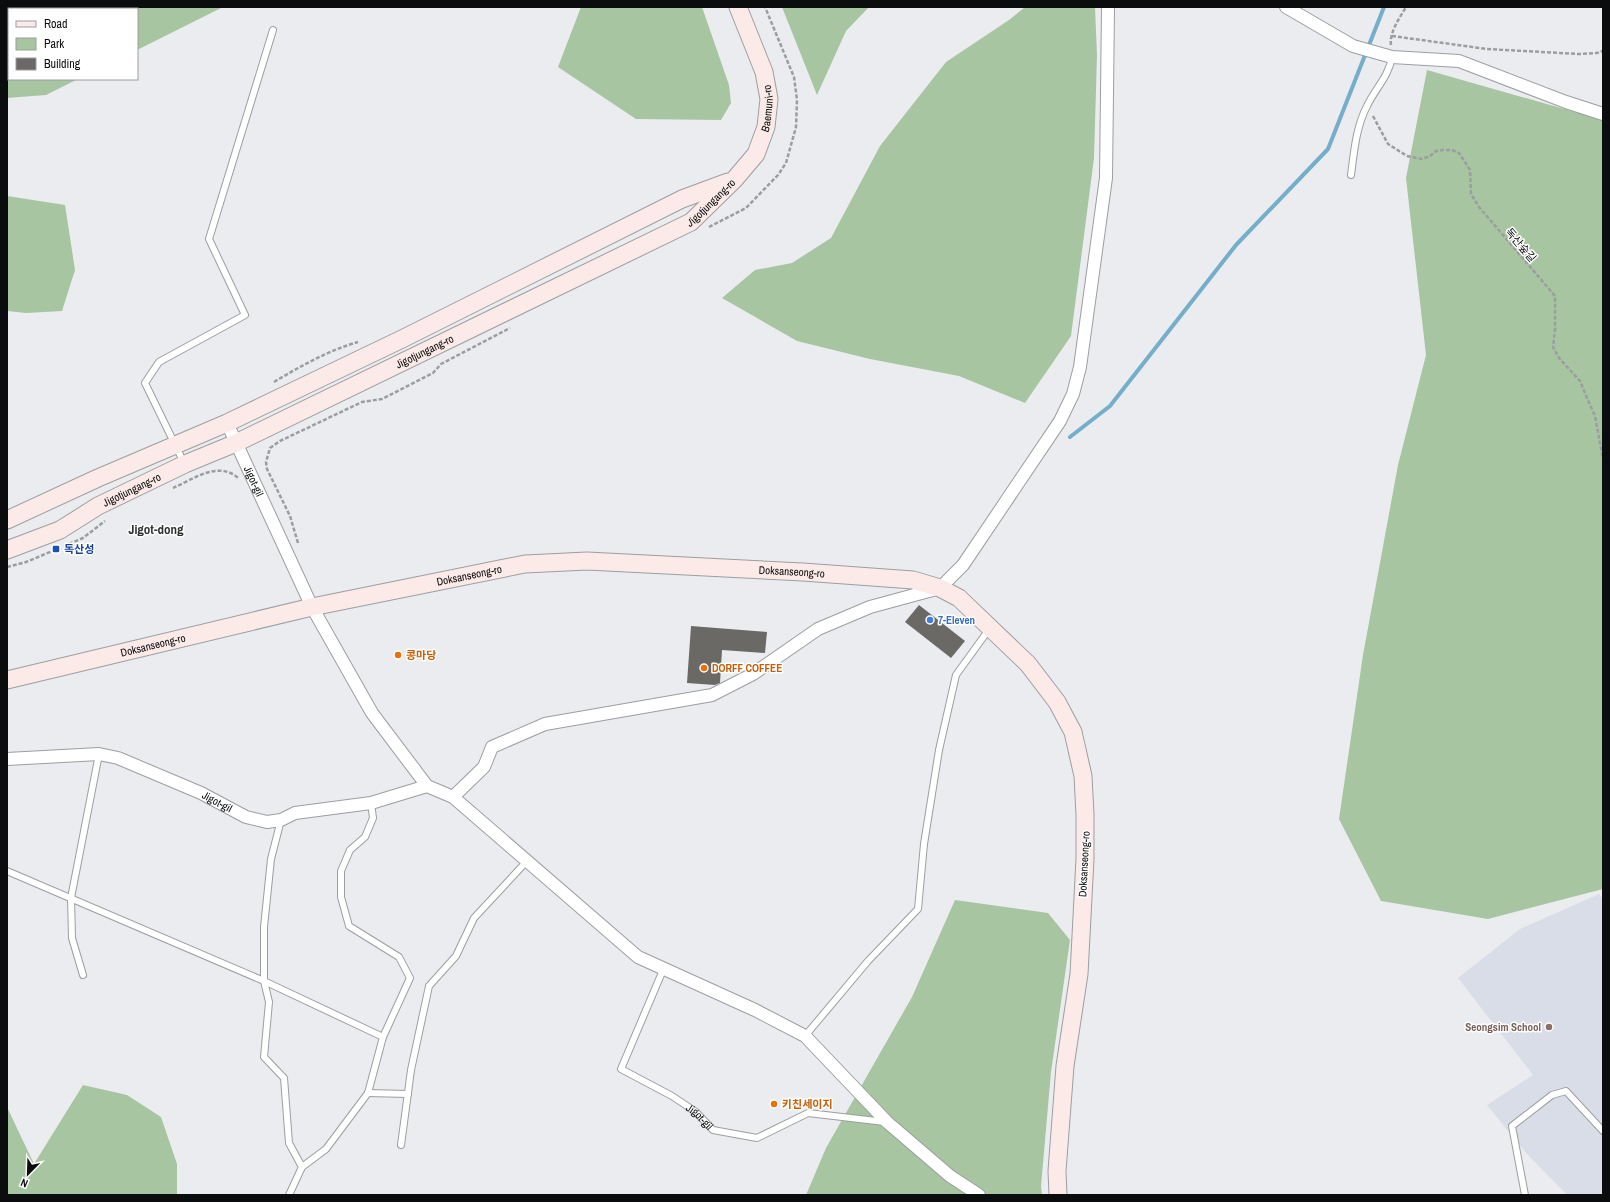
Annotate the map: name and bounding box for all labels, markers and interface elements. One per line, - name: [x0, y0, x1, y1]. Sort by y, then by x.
- legend: [8, 8, 138, 80]
- text: Road: [44, 16, 68, 32]
- text: Park: [44, 36, 64, 52]
- text: Building: [44, 56, 81, 72]
- street label: Baemuni-ro: [758, 84, 776, 134]
- street label: Jigotjungang-ro: [685, 176, 738, 230]
- street label: 독산숲길: [1502, 225, 1540, 265]
- street label: Jigotjungang-ro: [393, 331, 456, 371]
- street label: Jigot-gil: [241, 464, 267, 499]
- street label: Jigotjungang-ro: [100, 470, 163, 510]
- district label: Jigot-dong: [128, 521, 184, 538]
- place label: 독산성: [64, 542, 94, 556]
- marker: 독산성: [51, 544, 61, 554]
- street label: Doksanseong-ro: [435, 562, 503, 589]
- street label: Doksanseong-ro: [758, 563, 825, 581]
- place label: 7-Eleven: [938, 613, 975, 627]
- marker: 7-Eleven: [925, 615, 935, 625]
- street label: Doksanseong-ro: [119, 631, 187, 660]
- place label: 콩마당: [406, 648, 436, 662]
- marker: 콩마당: [393, 650, 403, 660]
- place label: DORFF COFFEE: [712, 661, 782, 675]
- marker: DORFF COFFEE: [699, 663, 709, 673]
- street label: Jigot-gil: [200, 788, 235, 815]
- street label: Doksanseong-ro: [1075, 831, 1093, 897]
- place label: Seongsim School: [1465, 1020, 1541, 1034]
- marker: Seongsim School: [1544, 1022, 1554, 1032]
- place label: 키친세이지: [782, 1097, 833, 1111]
- marker: 키친세이지: [769, 1099, 779, 1109]
- street label: Jigot-gil: [684, 1101, 716, 1133]
- north arrow: [8, 1154, 48, 1194]
- text: N: [18, 1175, 30, 1191]

